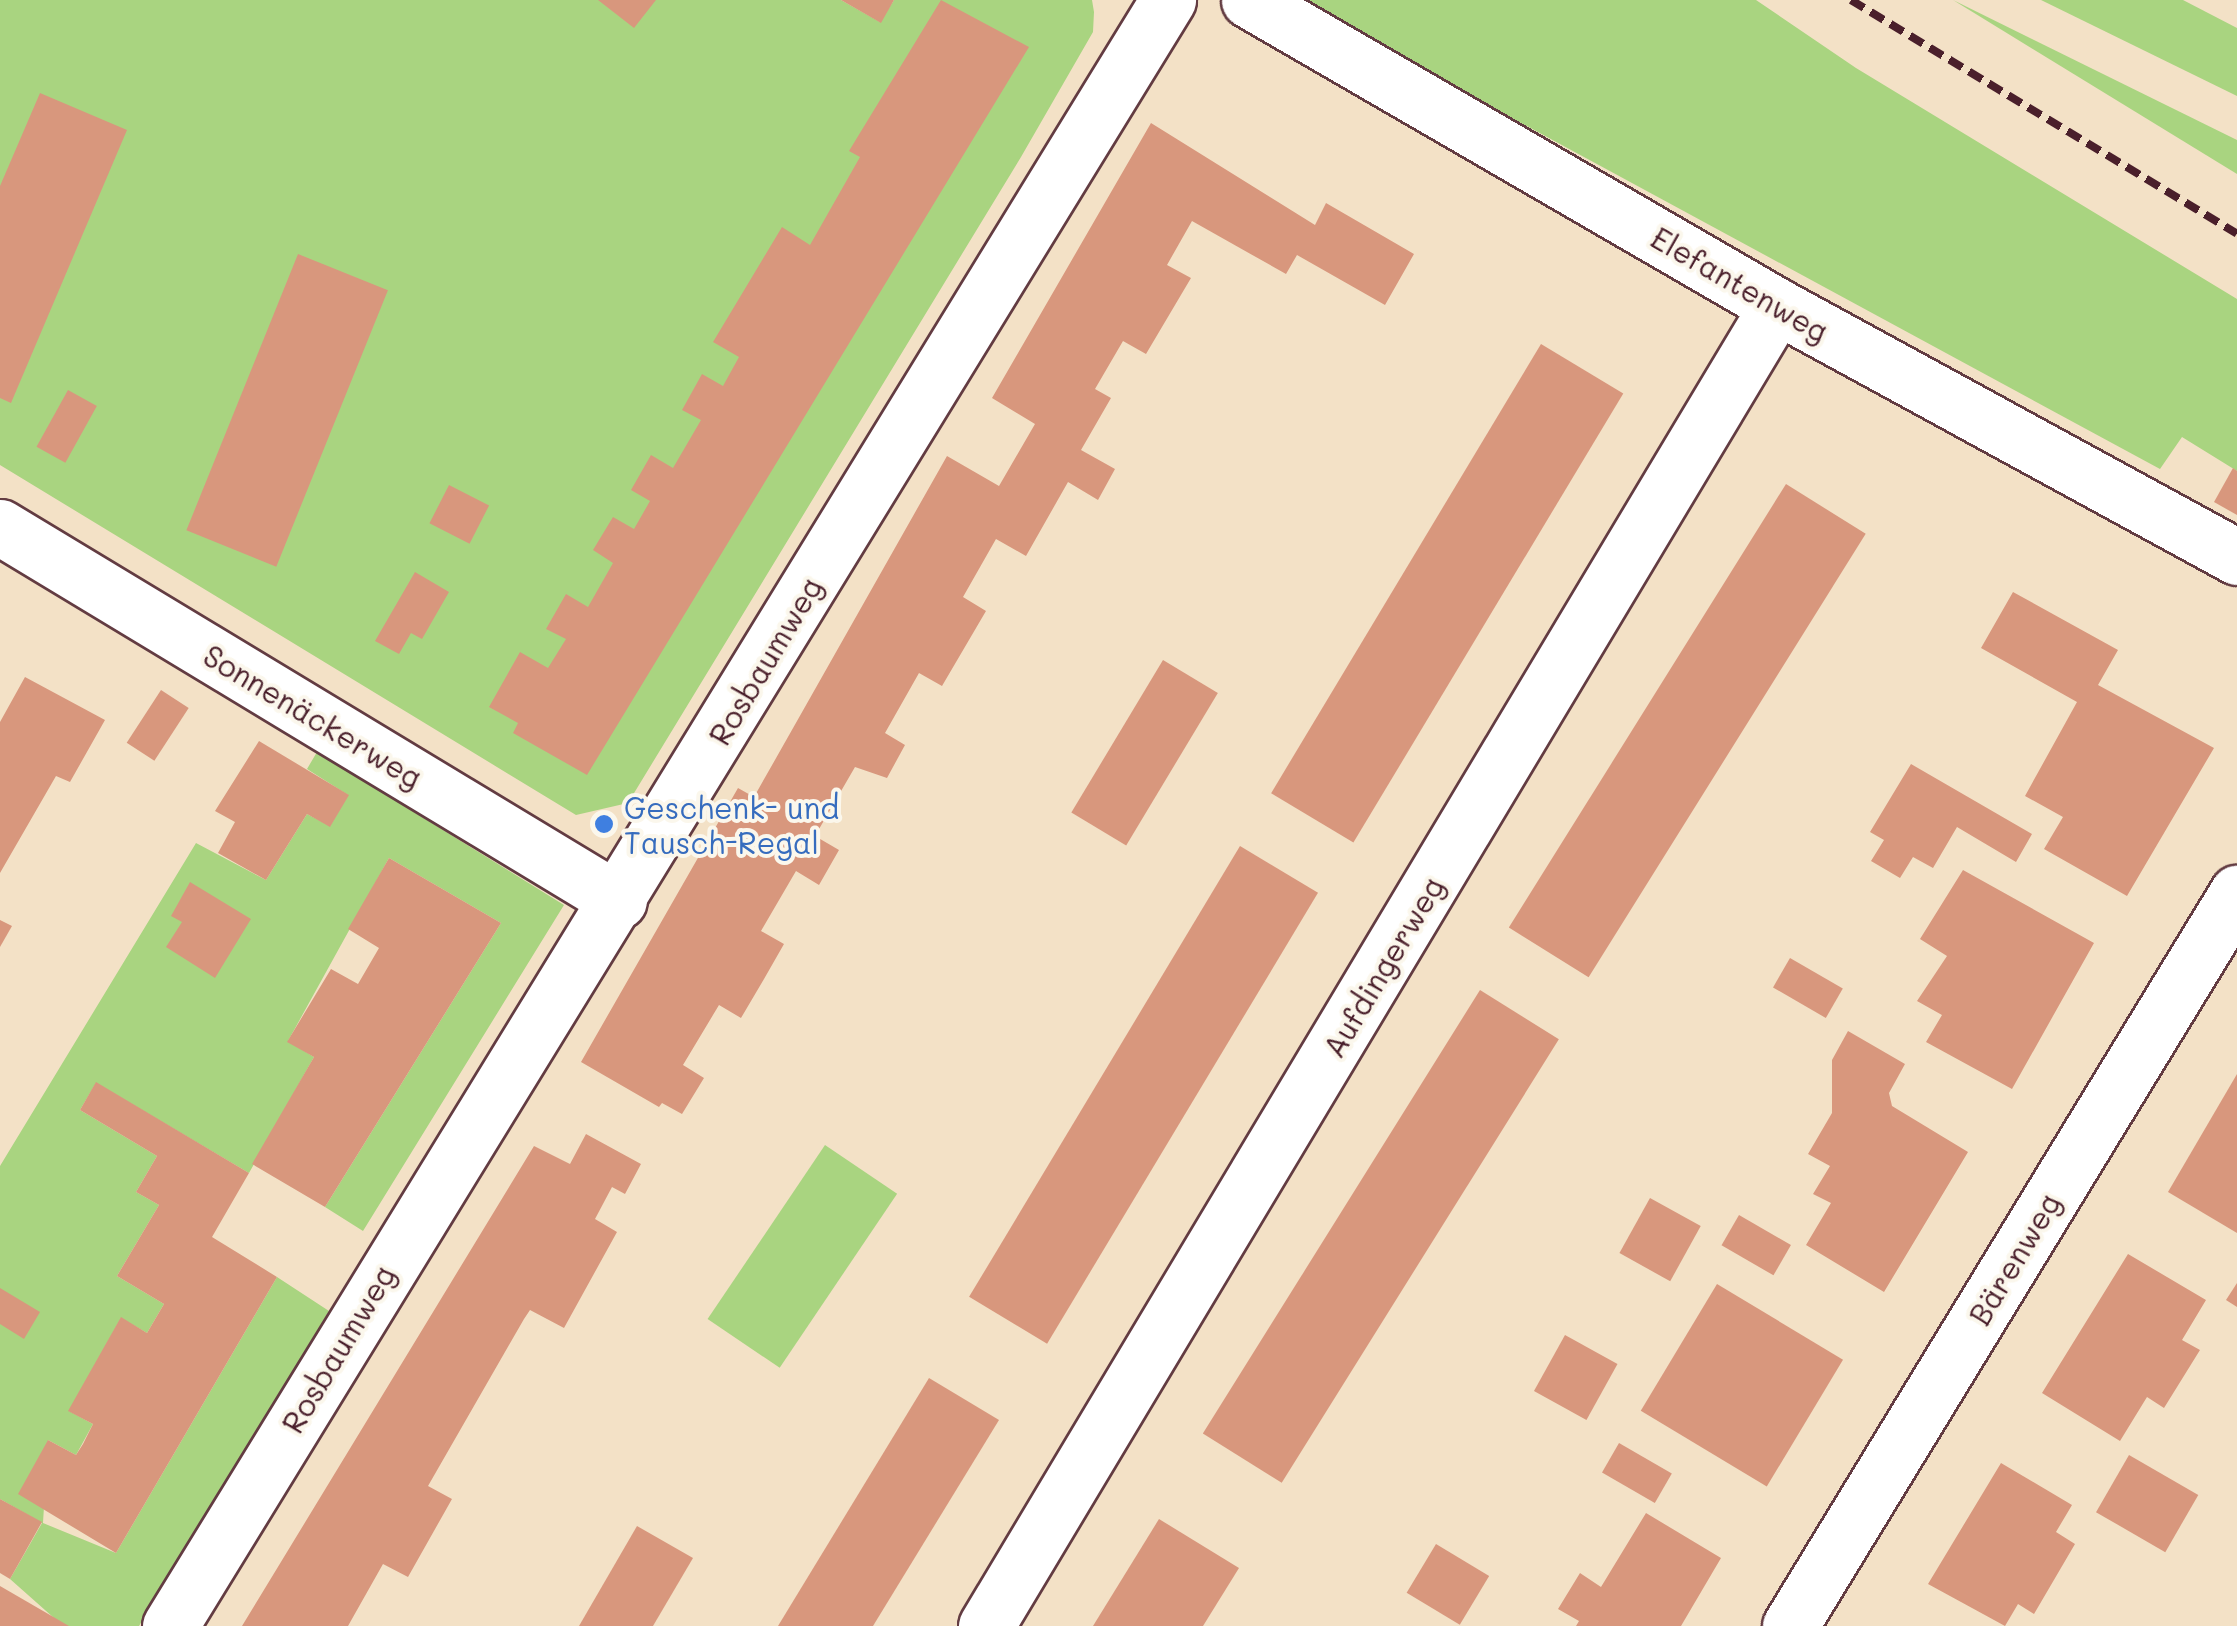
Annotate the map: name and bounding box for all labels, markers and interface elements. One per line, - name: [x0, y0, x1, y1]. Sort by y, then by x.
- street label: Elefantenweg: [1645, 219, 1835, 349]
- street label: Rosbaumweg: [701, 571, 829, 751]
- street label: Sonnenäckerweg: [197, 637, 429, 795]
- place label: Geschenk- und Tausch-Regal: [624, 789, 839, 860]
- marker: Geschenk- und Tausch-Regal: [593, 813, 615, 835]
- street label: Aufdingerweg: [1315, 870, 1451, 1064]
- street label: Bärenweg: [1961, 1187, 2067, 1331]
- street label: Rosbaumweg: [274, 1259, 402, 1439]

